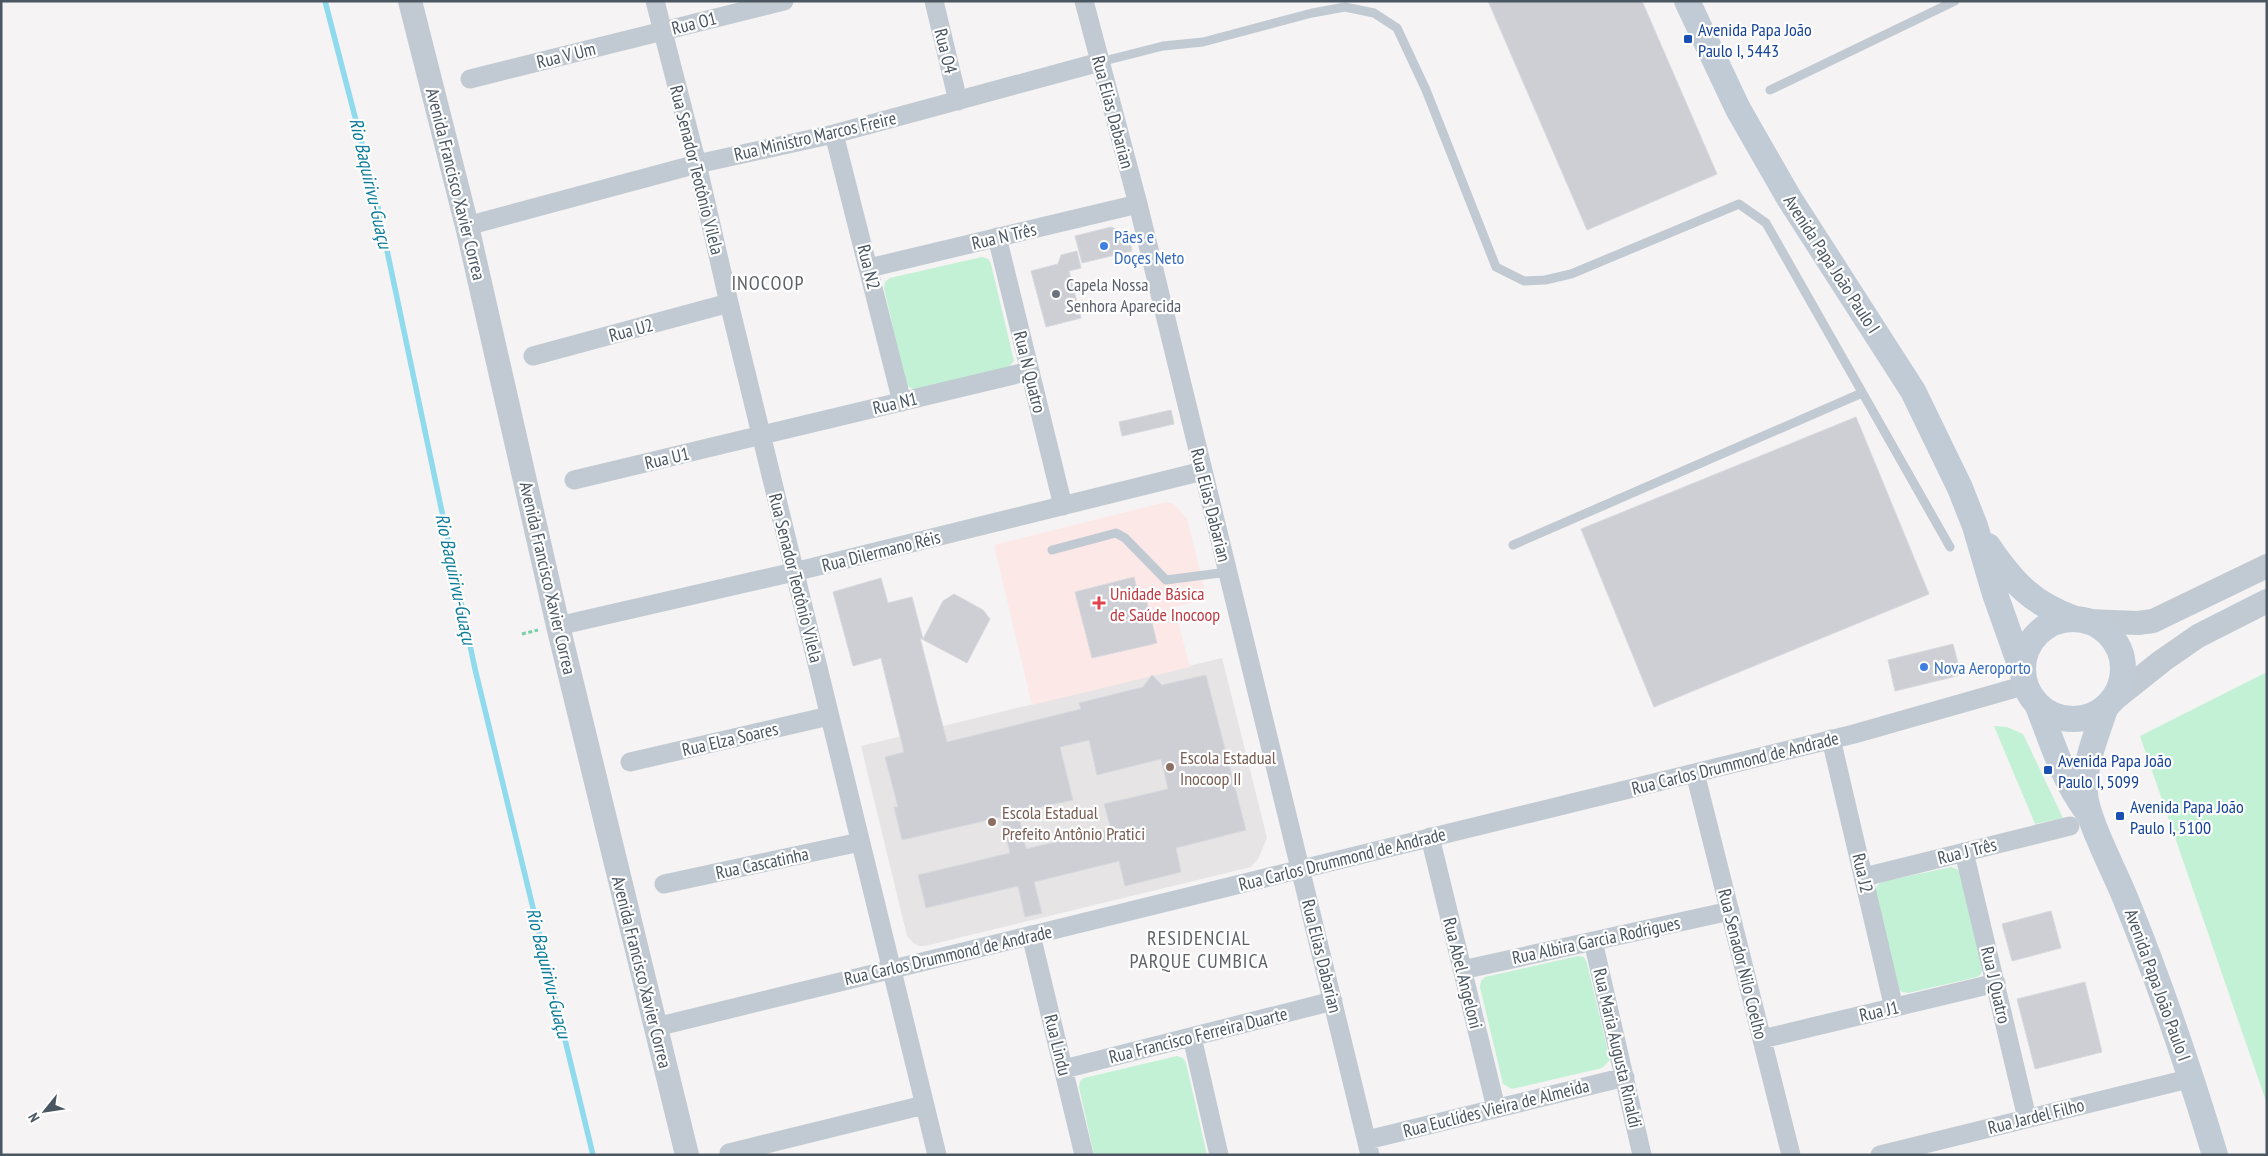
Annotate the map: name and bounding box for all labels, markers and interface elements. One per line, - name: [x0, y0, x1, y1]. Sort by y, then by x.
- street label: Rua O1: [669, 6, 719, 40]
- place label: Avenida Papa João Paulo I, 5443: [1698, 18, 1812, 62]
- street label: Rua O4: [929, 26, 963, 76]
- marker: Avenida Papa João Paulo I, 5443: [1682, 33, 1694, 45]
- street label: Rua V Um: [534, 37, 598, 73]
- street label: Rua Elias Dabarian: [1087, 53, 1139, 171]
- street label: Rua Senador Teotônio Vilela: [665, 83, 729, 257]
- street label: Avenida Francisco Xavier Correa: [421, 86, 491, 282]
- street label: Rua Ministro Marcos Freire: [732, 106, 898, 166]
- water label: Rio Baquirivu-Guaçu: [344, 115, 398, 252]
- street label: Avenida Papa João Paulo I: [1779, 191, 1885, 337]
- street label: Rua N Três: [970, 217, 1038, 255]
- place label: Pães e Doçes Neto: [1114, 225, 1185, 269]
- marker: Pães e Doçes Neto: [1098, 240, 1110, 252]
- street label: Rua N2: [852, 242, 886, 292]
- district label: INOCOOP: [731, 270, 805, 296]
- place label: Capela Nossa Senhora Aparecida: [1066, 273, 1181, 317]
- marker: Capela Nossa Senhora Aparecida: [1050, 288, 1062, 300]
- street label: Rua U2: [606, 313, 656, 347]
- street label: Rua N Quatro: [1009, 329, 1051, 416]
- street label: Rua N1: [870, 387, 920, 419]
- street label: Rua U1: [643, 442, 691, 474]
- street label: Rua Elias Dabarian: [1186, 446, 1236, 564]
- street label: Avenida Francisco Xavier Correa: [515, 479, 581, 677]
- street label: Rua Senador Teotônio Vilela: [764, 491, 828, 665]
- water label: Rio Baquirivu-Guaçu: [430, 511, 482, 648]
- street label: Rua Dilermano Réis: [819, 525, 943, 577]
- place label: Unidade Básica de Saúde Inocoop: [1110, 582, 1220, 626]
- marker: Unidade Básica de Saúde Inocoop: [1092, 596, 1106, 610]
- place label: Nova Aeroporto: [1934, 656, 2031, 679]
- marker: Nova Aeroporto: [1918, 661, 1930, 673]
- street label: Rua Elza Soares: [680, 717, 780, 761]
- street label: Rua Carlos Drummond de Andrade: [1629, 726, 1841, 800]
- place label: Escola Estadual Inocoop II: [1180, 746, 1277, 790]
- place label: Avenida Papa João Paulo I, 5099: [2058, 749, 2172, 793]
- marker: Escola Estadual Inocoop II: [1164, 761, 1176, 773]
- marker: Avenida Papa João Paulo I, 5099: [2042, 764, 2054, 776]
- place label: Avenida Papa João Paulo I, 5100: [2130, 795, 2244, 839]
- place label: Escola Estadual Prefeito Antônio Pratici: [1002, 801, 1145, 845]
- marker: Avenida Papa João Paulo I, 5100: [2114, 810, 2126, 822]
- marker: Escola Estadual Prefeito Antônio Pratici: [986, 816, 998, 828]
- street label: Rua Carlos Drummond de Andrade: [1236, 822, 1448, 896]
- street label: Rua J Três: [1935, 833, 1999, 869]
- street label: Rua Cascatinha: [714, 842, 810, 884]
- street label: Rua J2: [1847, 851, 1879, 895]
- street label: Avenida Francisco Xavier Correa: [607, 874, 677, 1070]
- street label: Rua Senador Nilo Coelho: [1713, 886, 1773, 1042]
- street label: Rua Elias Dabarian: [1297, 897, 1347, 1015]
- water label: Rio Baquirivu-Guaçu: [521, 905, 577, 1042]
- street label: Avenida Papa João Paulo I: [2120, 906, 2196, 1064]
- street label: Rua Albira Garcia Rodrigues: [1510, 911, 1682, 969]
- street label: Rua Abel Angeloni: [1438, 915, 1488, 1031]
- street label: Rua Carlos Drummond de Andrade: [842, 920, 1054, 990]
- district label: RESIDENCIAL PARQUE CUMBICA: [1129, 925, 1269, 974]
- street label: Rua J Quatro: [1976, 944, 2016, 1026]
- street label: Rua Maria Augusta Rinaldi: [1588, 966, 1648, 1130]
- street label: Rua J1: [1857, 995, 1901, 1027]
- street label: Rua Francisco Ferreira Duarte: [1106, 1002, 1290, 1068]
- street label: Rua Lindu: [1039, 1012, 1077, 1078]
- street label: Rua Euclídes Vieira de Almeida: [1401, 1074, 1591, 1142]
- north arrow: [20, 1086, 70, 1136]
- street label: Rua Jardel Filho: [1985, 1093, 2087, 1139]
- text: N: [24, 1110, 43, 1125]

